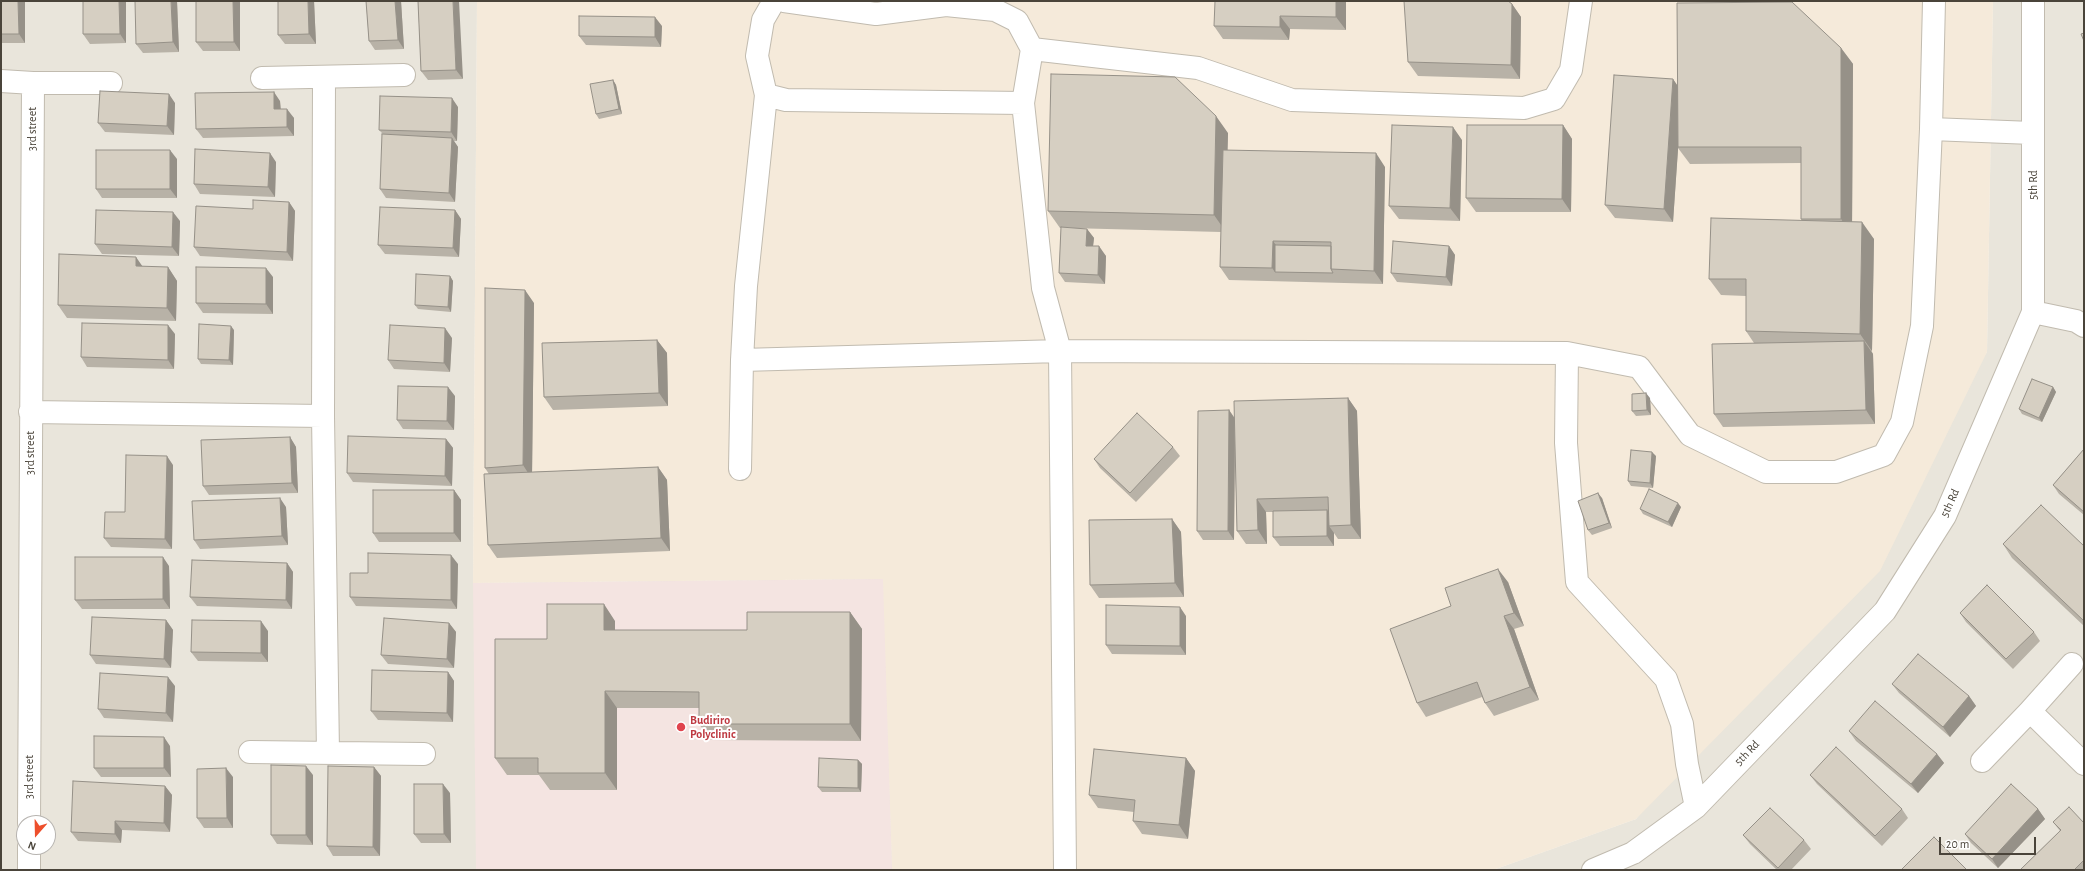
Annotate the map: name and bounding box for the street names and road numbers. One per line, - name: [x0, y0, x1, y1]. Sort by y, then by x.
- street label: 3rd street: [25, 107, 39, 151]
- street label: 5th Rd: [2026, 170, 2040, 200]
- street label: 3rd street: [23, 431, 37, 475]
- street label: 5th Rd: [1937, 487, 1963, 519]
- street label: 5th Rd: [1732, 737, 1762, 769]
- street label: 3rd street: [22, 755, 36, 799]

